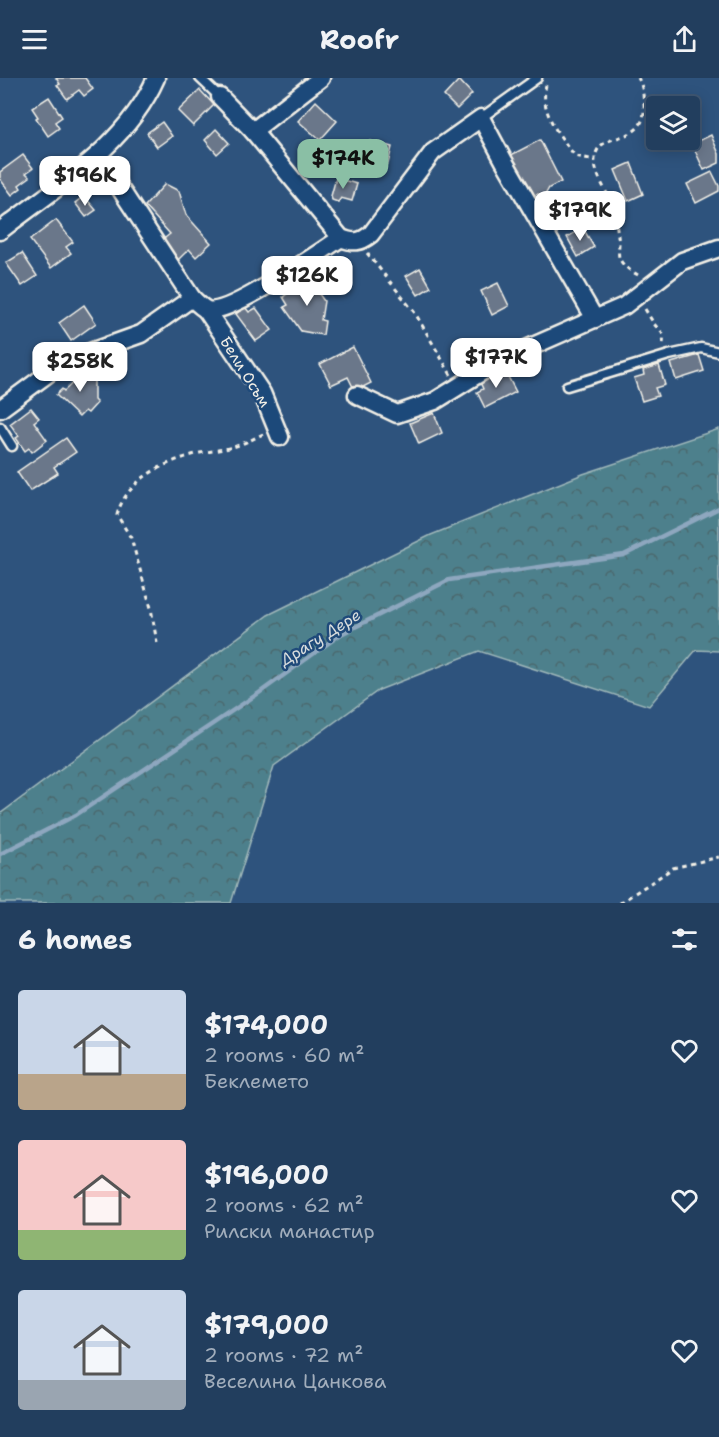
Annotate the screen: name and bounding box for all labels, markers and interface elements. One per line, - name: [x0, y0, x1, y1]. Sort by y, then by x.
- text: Roofr: [320, 21, 399, 58]
- icon: menu: [18, 23, 51, 56]
- icon: share: [668, 23, 701, 56]
- map controls: [646, 96, 700, 150]
- button: layers: [646, 96, 700, 150]
- pin: $174K: [301, 139, 385, 190]
- text: $174K: [311, 145, 375, 171]
- pin: $196K: [43, 156, 127, 207]
- text: $196K: [53, 162, 117, 188]
- pin: $179K: [538, 191, 622, 242]
- text: $179K: [548, 197, 612, 223]
- pin: $126K: [265, 256, 349, 307]
- text: $126K: [276, 262, 338, 288]
- street label: Бели Осъм: [215, 333, 275, 411]
- pin: $177K: [454, 338, 538, 389]
- pin: $258K: [38, 342, 122, 393]
- text: $177K: [465, 344, 528, 370]
- text: $258K: [46, 348, 114, 374]
- water label: Драгу Дере: [275, 604, 365, 671]
- text: 6 homes: [18, 922, 132, 957]
- icon: filters: [668, 923, 701, 956]
- text: $174,000: [204, 1007, 328, 1042]
- icon: home: [66, 1014, 138, 1086]
- icon: heart: [668, 1034, 701, 1067]
- text: 2 rooms · 60 m²: [204, 1042, 364, 1068]
- text: Беклемето: [204, 1068, 309, 1094]
- text: $196,000: [204, 1157, 329, 1192]
- icon: home: [66, 1164, 138, 1236]
- icon: heart: [668, 1184, 701, 1217]
- text: 2 rooms · 62 m²: [204, 1192, 364, 1218]
- text: Рилски манастир: [204, 1218, 375, 1244]
- text: $179,000: [204, 1307, 329, 1342]
- icon: home: [66, 1314, 138, 1386]
- icon: heart: [668, 1334, 701, 1367]
- text: 2 rooms · 72 m²: [204, 1342, 363, 1368]
- text: Веселина Цанкова: [204, 1368, 386, 1394]

